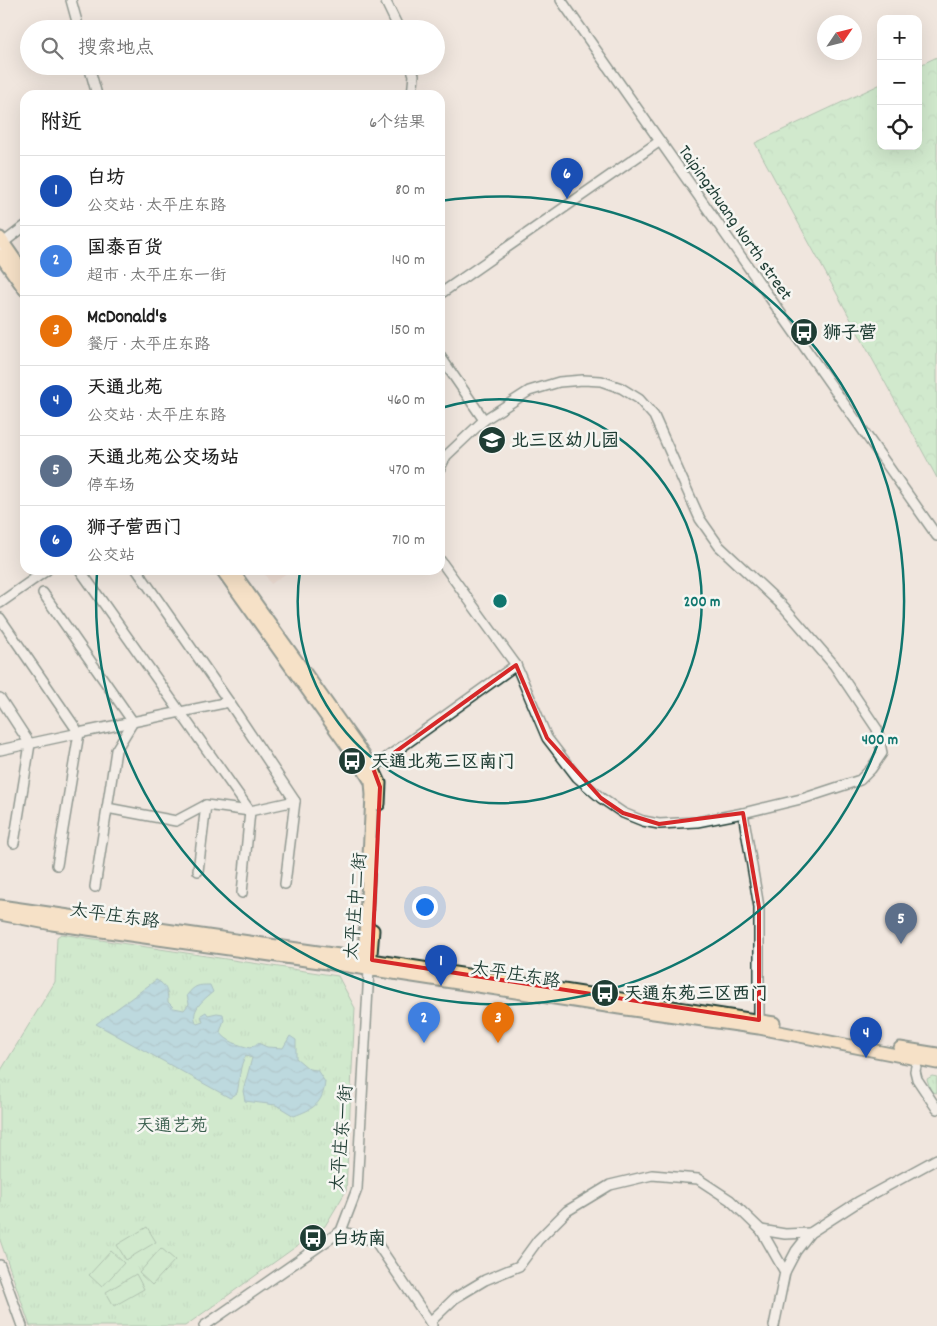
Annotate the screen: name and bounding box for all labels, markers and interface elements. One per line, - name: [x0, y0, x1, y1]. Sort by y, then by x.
- north arrow: [817, 15, 862, 60]
- map controls: [877, 15, 922, 150]
- button: +: [877, 15, 922, 60]
- search box: [20, 20, 445, 75]
- icon: search: [38, 34, 66, 62]
- text: 搜索地点: [78, 36, 154, 63]
- button: −: [877, 60, 922, 105]
- button: locate: [877, 105, 922, 150]
- text: 附近: [40, 109, 82, 139]
- text: 6个结果: [369, 112, 425, 135]
- street label: Taipingzhuang North street: [671, 141, 797, 306]
- pin: 6: [551, 158, 583, 199]
- text: 白坊: [87, 166, 125, 193]
- text: 1: [54, 179, 58, 202]
- text: 80 m: [395, 179, 425, 202]
- text: 公交站 · 太平庄东路: [87, 195, 226, 218]
- text: 国泰百货: [87, 236, 163, 263]
- text: 2: [53, 249, 60, 272]
- text: 140 m: [391, 249, 425, 272]
- text: 超市 · 太平庄东一街: [87, 265, 226, 288]
- text: McDonald's: [87, 305, 167, 332]
- bus stop icon: 狮子营: [789, 317, 819, 347]
- text: 3: [52, 319, 60, 342]
- text: 150 m: [391, 319, 425, 342]
- place label: 狮子营: [823, 322, 877, 347]
- text: 餐厅 · 太平庄东路: [87, 334, 210, 357]
- text: 天通北苑: [87, 376, 163, 403]
- text: 4: [53, 389, 59, 412]
- text: 460 m: [387, 389, 425, 412]
- text: 公交站 · 太平庄东路: [87, 405, 226, 428]
- school or university icon: 北三区幼儿园: [477, 425, 507, 455]
- place label: 北三区幼儿园: [511, 430, 619, 455]
- text: 天通北苑公交场站: [87, 446, 239, 473]
- text: 5: [52, 459, 60, 482]
- text: 470 m: [389, 459, 425, 482]
- text: 停车场: [87, 475, 135, 498]
- text: 狮子营西门: [87, 516, 182, 543]
- text: 6: [52, 529, 60, 552]
- text: 710 m: [392, 529, 425, 552]
- text: 公交站: [87, 545, 135, 568]
- centre of rings: [491, 592, 509, 610]
- text: 200 m: [684, 592, 720, 614]
- text: 400 m: [862, 730, 898, 752]
- bus stop icon: 天通北苑三区南门: [337, 746, 367, 776]
- place label: 天通北苑三区南门: [371, 751, 515, 776]
- street label: 太平庄中二街: [340, 851, 375, 961]
- your location: [412, 894, 438, 920]
- street label: 太平庄东路: [68, 899, 161, 936]
- pin: 5: [885, 903, 917, 944]
- pin: 1: [425, 945, 457, 986]
- street label: 太平庄东路: [469, 957, 562, 996]
- bus stop icon: 天通东苑三区西门: [590, 978, 620, 1008]
- place label: 天通东苑三区西门: [624, 983, 768, 1008]
- pin: 2: [408, 1002, 440, 1043]
- pin: 3: [482, 1002, 514, 1043]
- pin: 4: [850, 1017, 882, 1058]
- street label: 太平庄东一街: [326, 1083, 361, 1193]
- park label: 天通艺苑: [136, 1115, 208, 1140]
- bus stop icon: 白坊南: [298, 1223, 328, 1253]
- place label: 白坊南: [332, 1228, 386, 1253]

